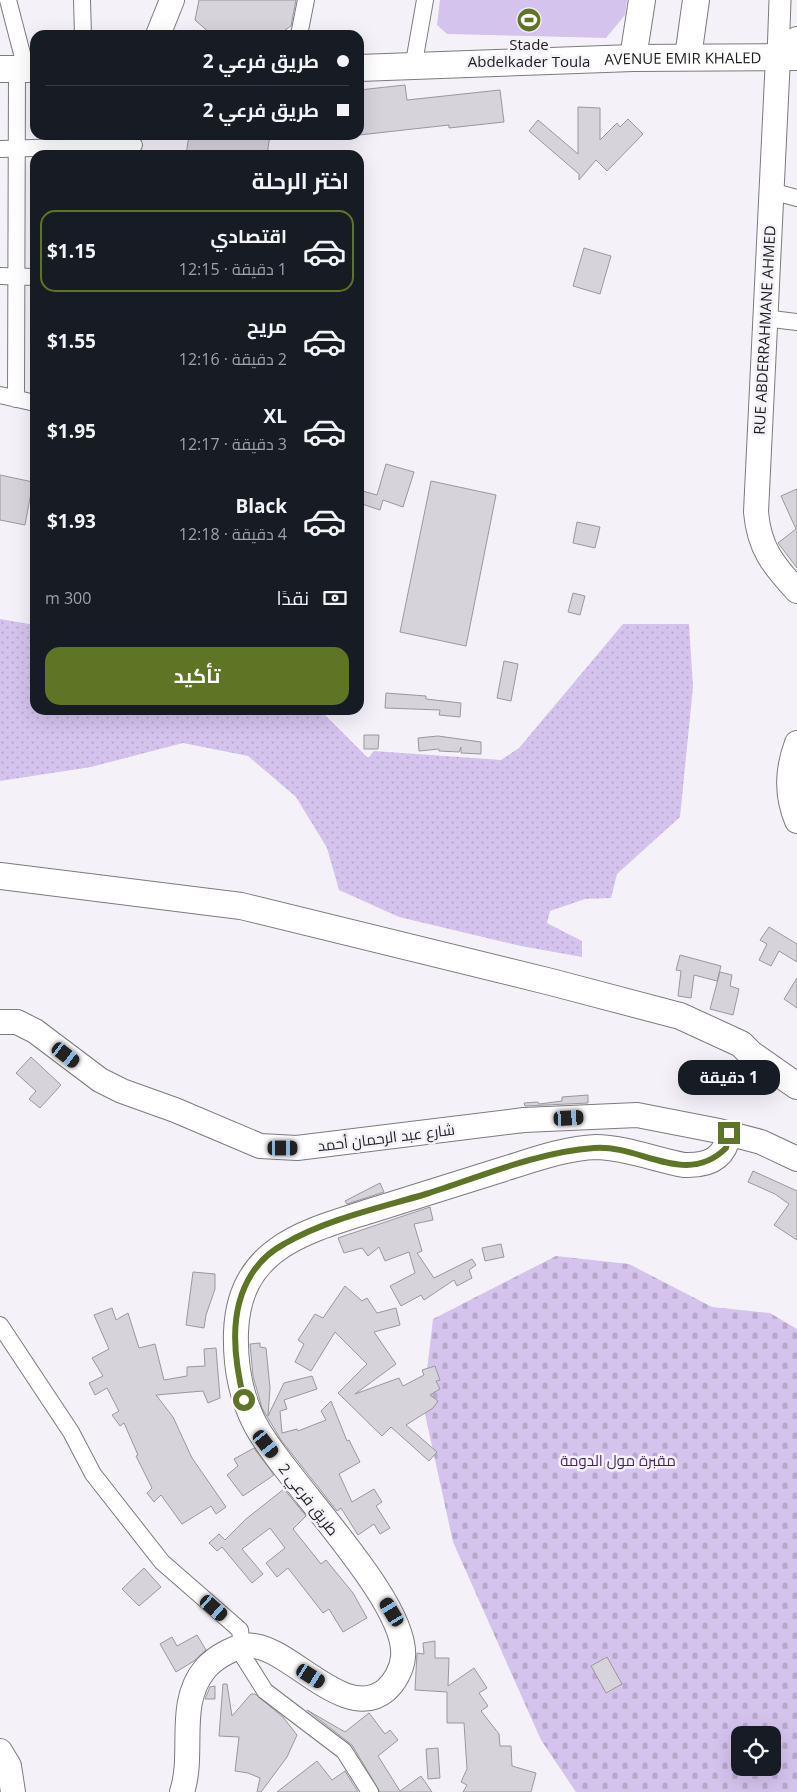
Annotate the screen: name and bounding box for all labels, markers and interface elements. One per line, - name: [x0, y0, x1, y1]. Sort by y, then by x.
- sports icon: Stade Abdelkader Toula: [516, 7, 542, 33]
- place label: Stade Abdelkader Toula: [468, 34, 590, 71]
- street label: AVENUE EMIR KHALED: [604, 47, 762, 69]
- text: طريق فرعي 2: [203, 48, 319, 74]
- text: طريق فرعي 2: [203, 97, 319, 123]
- text: اختر الرحلة: [252, 165, 349, 195]
- text: اقتصادي: [211, 223, 287, 249]
- street label: RUE ABDERRAHMANE AHMED: [749, 225, 779, 435]
- icon: car: [302, 229, 347, 274]
- text: $1.15: [47, 238, 96, 264]
- text: 1 دقيقة · 12:15: [179, 258, 287, 280]
- text: مريح: [247, 313, 287, 339]
- icon: car: [302, 319, 347, 364]
- text: $1.55: [47, 328, 96, 354]
- text: 2 دقيقة · 12:16: [179, 348, 287, 370]
- text: XL: [264, 403, 287, 429]
- icon: car: [302, 409, 347, 454]
- text: $1.95: [47, 418, 96, 444]
- text: 3 دقيقة · 12:17: [179, 433, 287, 455]
- text: Black: [235, 493, 287, 519]
- icon: car: [302, 499, 347, 544]
- text: $1.93: [47, 508, 96, 534]
- text: 4 دقيقة · 12:18: [179, 523, 287, 545]
- icon: cash: [321, 584, 349, 612]
- text: نقدًا: [277, 585, 309, 611]
- text: 300 m: [45, 587, 91, 609]
- button: تأكيد: [45, 647, 349, 705]
- car: [49, 1040, 82, 1070]
- callout: 1 دقيقة: [678, 1060, 780, 1096]
- text: 1 دقيقة: [700, 1066, 758, 1088]
- car: [553, 1110, 584, 1126]
- street label: شارع عبد الرحمان أحمد: [316, 1119, 456, 1157]
- route end: [718, 1122, 740, 1144]
- car: [268, 1141, 298, 1156]
- route start: [233, 1389, 255, 1411]
- car: [250, 1428, 281, 1460]
- park label: مقبرة مول الدومة: [560, 1450, 676, 1470]
- street label: طريق فرعي 2: [272, 1459, 343, 1541]
- car: [197, 1592, 230, 1624]
- car: [377, 1595, 406, 1629]
- car: [294, 1662, 327, 1690]
- map controls: [731, 1726, 781, 1776]
- button: locate: [731, 1726, 781, 1776]

